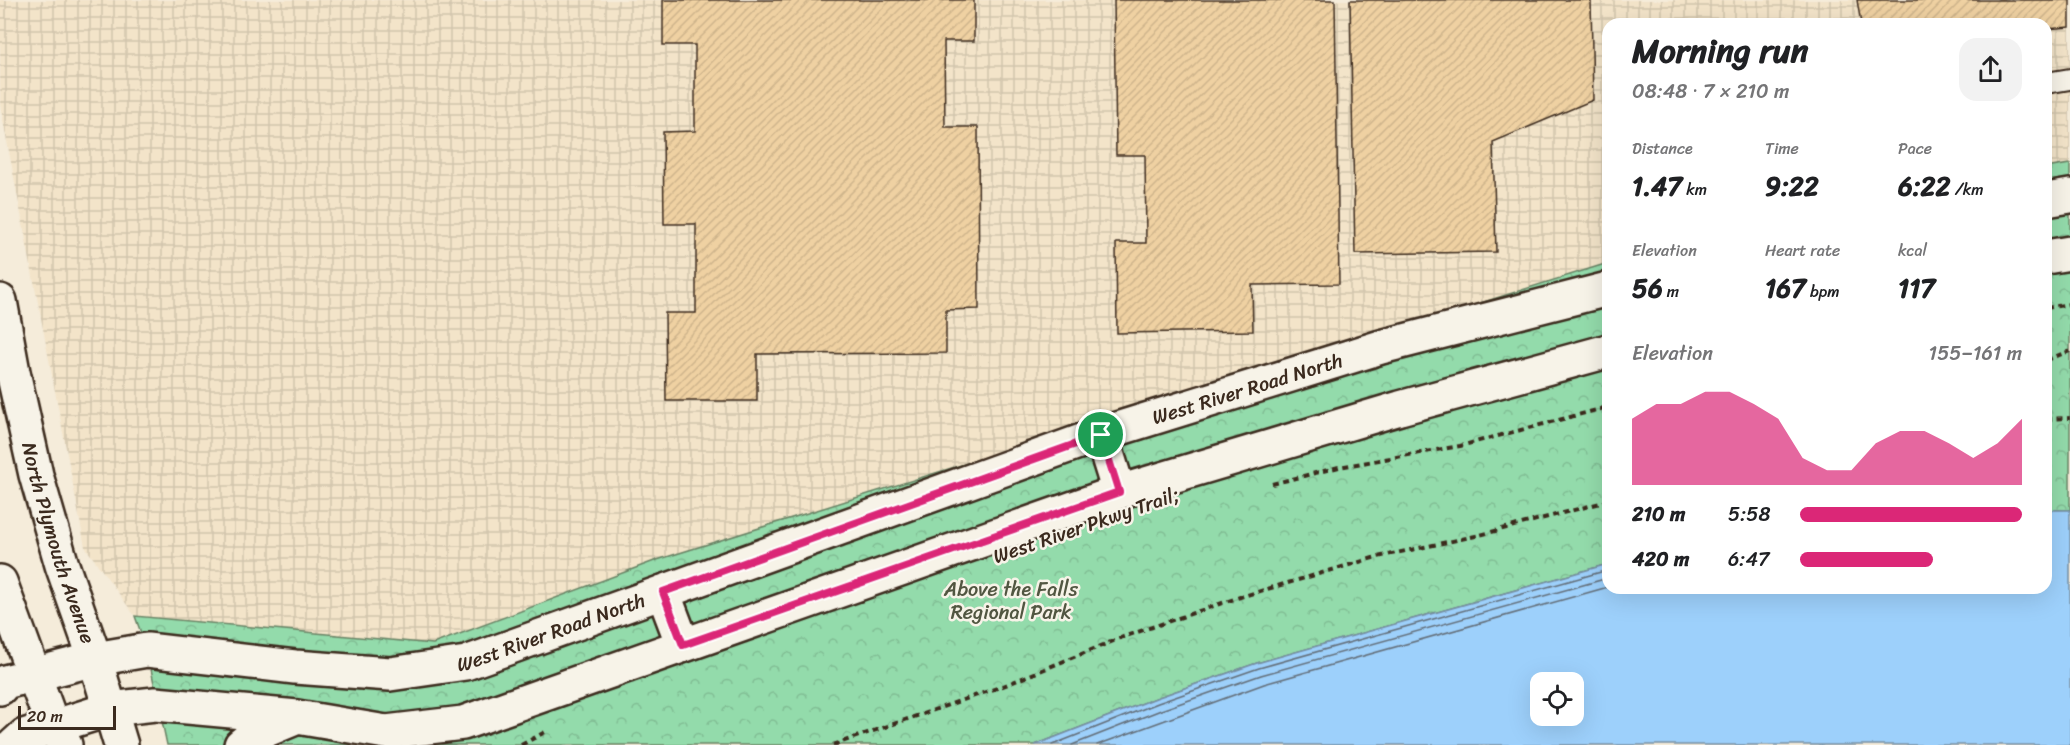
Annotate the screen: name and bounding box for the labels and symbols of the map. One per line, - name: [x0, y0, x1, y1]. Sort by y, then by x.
- street label: West River Road North: [1148, 343, 1347, 435]
- pin: [1075, 409, 1126, 460]
- street label: North Plymouth Avenue: [11, 439, 105, 648]
- street label: West River Pkwy Trail;: [988, 477, 1184, 574]
- park label: Above the Falls Regional Park: [943, 572, 1079, 630]
- street label: West River Road North: [455, 583, 650, 682]
- scale bar: [18, 703, 116, 730]

